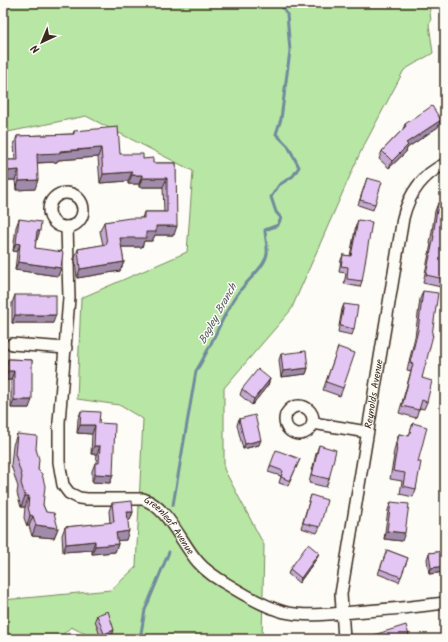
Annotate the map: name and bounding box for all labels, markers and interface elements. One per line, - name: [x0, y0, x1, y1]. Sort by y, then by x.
- north arrow: [22, 22, 62, 62]
- text: N: [27, 40, 45, 57]
- water label: Bogley Branch: [194, 279, 243, 348]
- street label: Reynolds Avenue: [360, 357, 388, 430]
- street label: Greenleaf Avenue: [141, 492, 198, 559]

